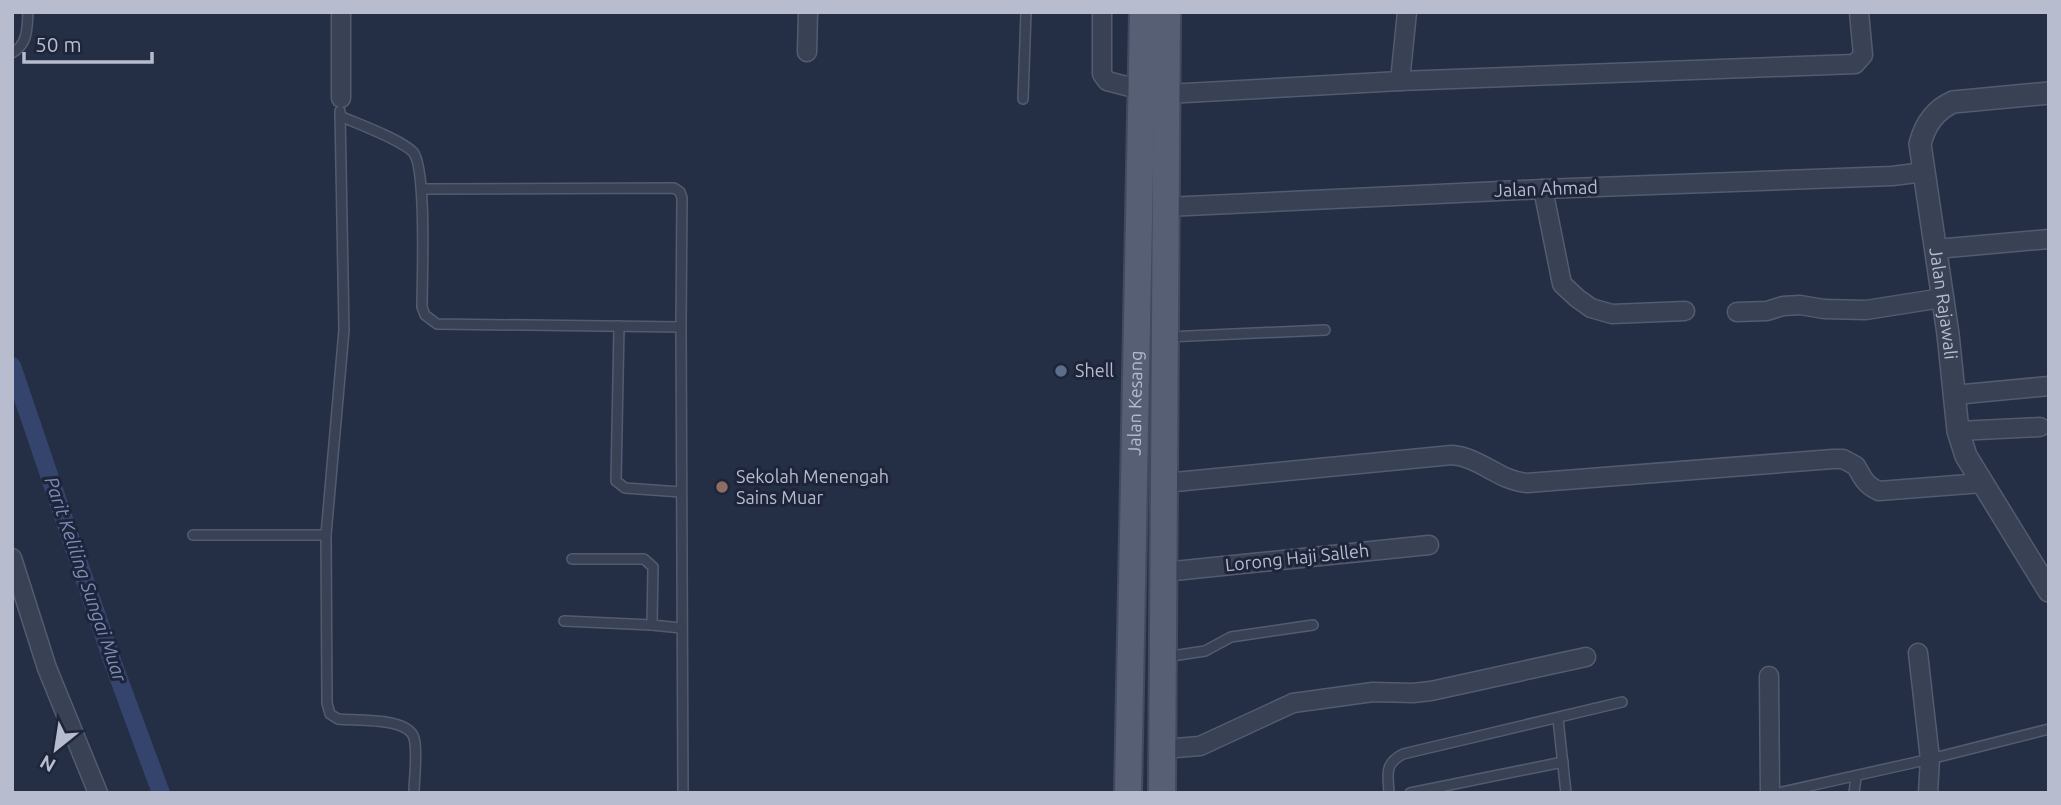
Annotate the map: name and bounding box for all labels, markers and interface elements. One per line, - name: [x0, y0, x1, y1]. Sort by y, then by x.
- scale bar: [24, 21, 152, 65]
- text: 50 m: [35, 32, 82, 56]
- street label: Jalan Ahmad: [1494, 176, 1598, 200]
- street label: Jalan Rajawali: [1926, 246, 1962, 360]
- street label: Jalan Kesang: [1123, 350, 1145, 456]
- place label: Shell: [1075, 360, 1114, 380]
- marker: Shell: [1053, 363, 1069, 379]
- place label: Sekolah Menengah Sains Muar: [736, 466, 889, 507]
- water label: Parit Keliling Sungai Muar: [41, 474, 132, 685]
- marker: Sekolah Menengah Sains Muar: [714, 479, 730, 495]
- street label: Lorong Haji Salleh: [1224, 539, 1370, 575]
- north arrow: [21, 714, 91, 784]
- text: N: [36, 751, 59, 777]

